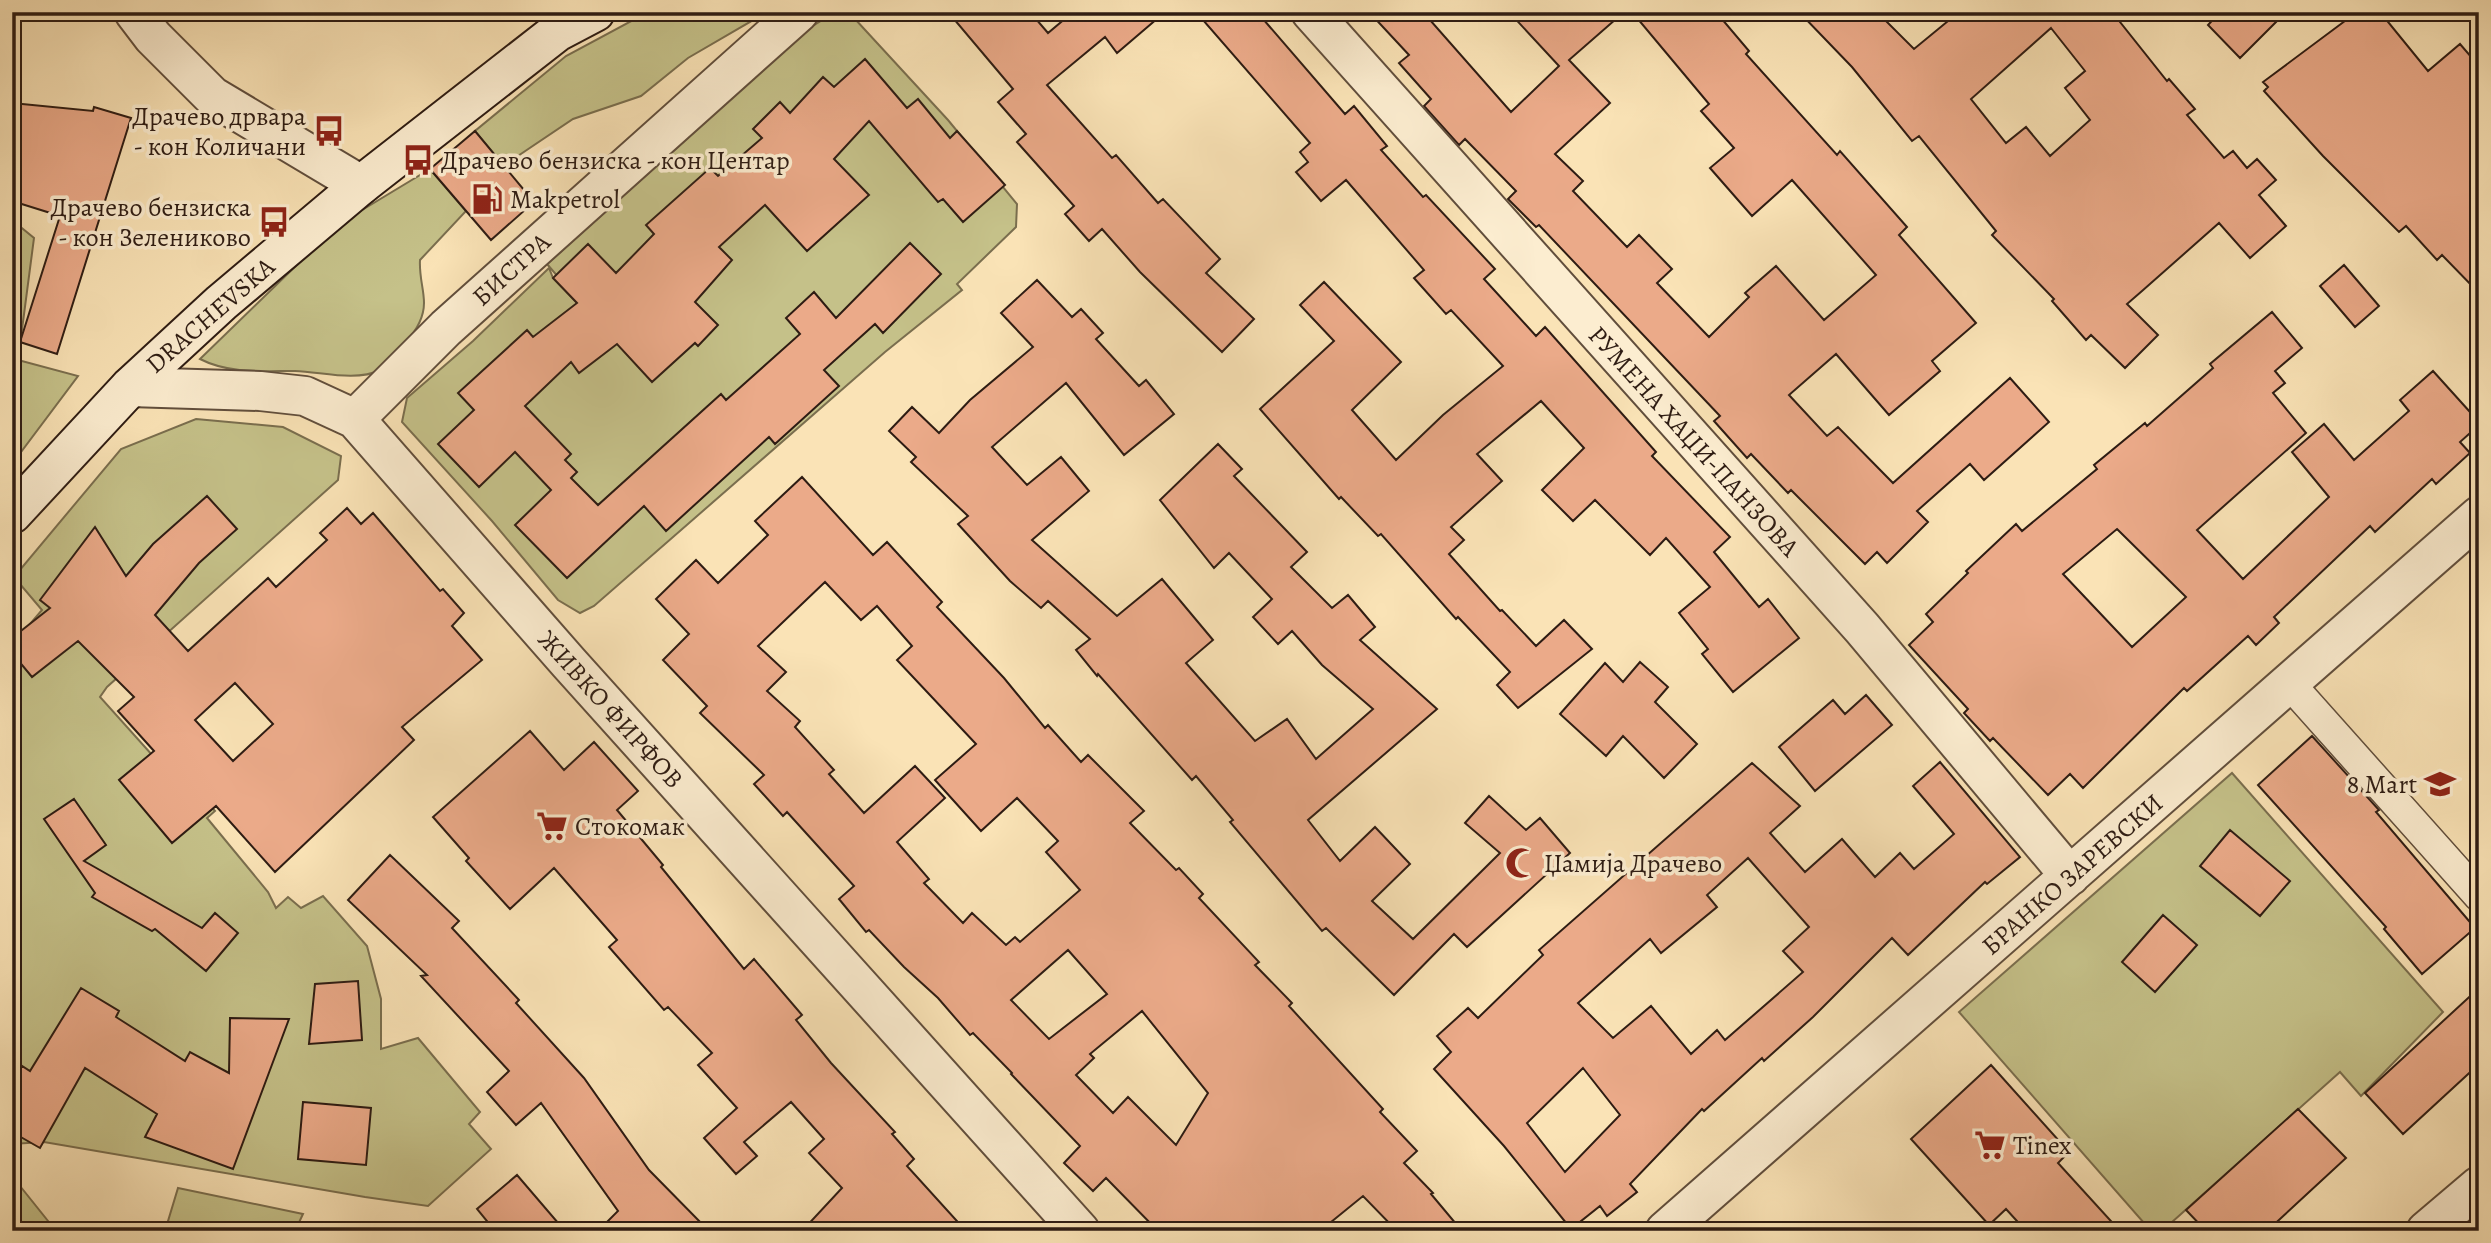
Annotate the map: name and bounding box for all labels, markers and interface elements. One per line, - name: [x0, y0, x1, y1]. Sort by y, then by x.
- place label: Драчево дрвара - кон Количани: [132, 99, 306, 164]
- bus stop icon: Драчево дрвара - кон Количани: [312, 114, 346, 148]
- bus stop icon: Драчево бензиска - кон Центар: [401, 143, 435, 177]
- place label: Драчево бензиска - кон Центар: [441, 143, 790, 178]
- fuel station icon: Makpetrol: [470, 182, 504, 216]
- place label: Makpetrol: [510, 182, 620, 217]
- place label: Драчево бензиска - кон Зелениково: [51, 190, 251, 255]
- bus stop icon: Драчево бензиска - кон Зелениково: [257, 205, 291, 239]
- street label: БИСТРА: [465, 224, 559, 314]
- street label: DRACHEVSKA: [138, 249, 283, 381]
- street label: РУМЕНА ХАЏИ-ПАНЗОВА: [1580, 318, 1807, 565]
- street label: ЖИВКО ФИРФОВ: [530, 623, 691, 796]
- place label: 8 Mart: [2347, 767, 2417, 802]
- school or university icon: 8 Mart: [2423, 767, 2457, 801]
- street label: БРАНКО ЗАРЕВСКИ: [1974, 786, 2171, 963]
- supermarket icon: Стокомак: [535, 809, 569, 843]
- place label: Стокомак: [575, 809, 685, 844]
- mosque icon: Џамија Драчево: [1504, 846, 1538, 880]
- place label: Џамија Драчево: [1544, 846, 1722, 881]
- supermarket icon: Tinex: [1973, 1128, 2007, 1162]
- place label: Tinex: [2013, 1128, 2072, 1163]

